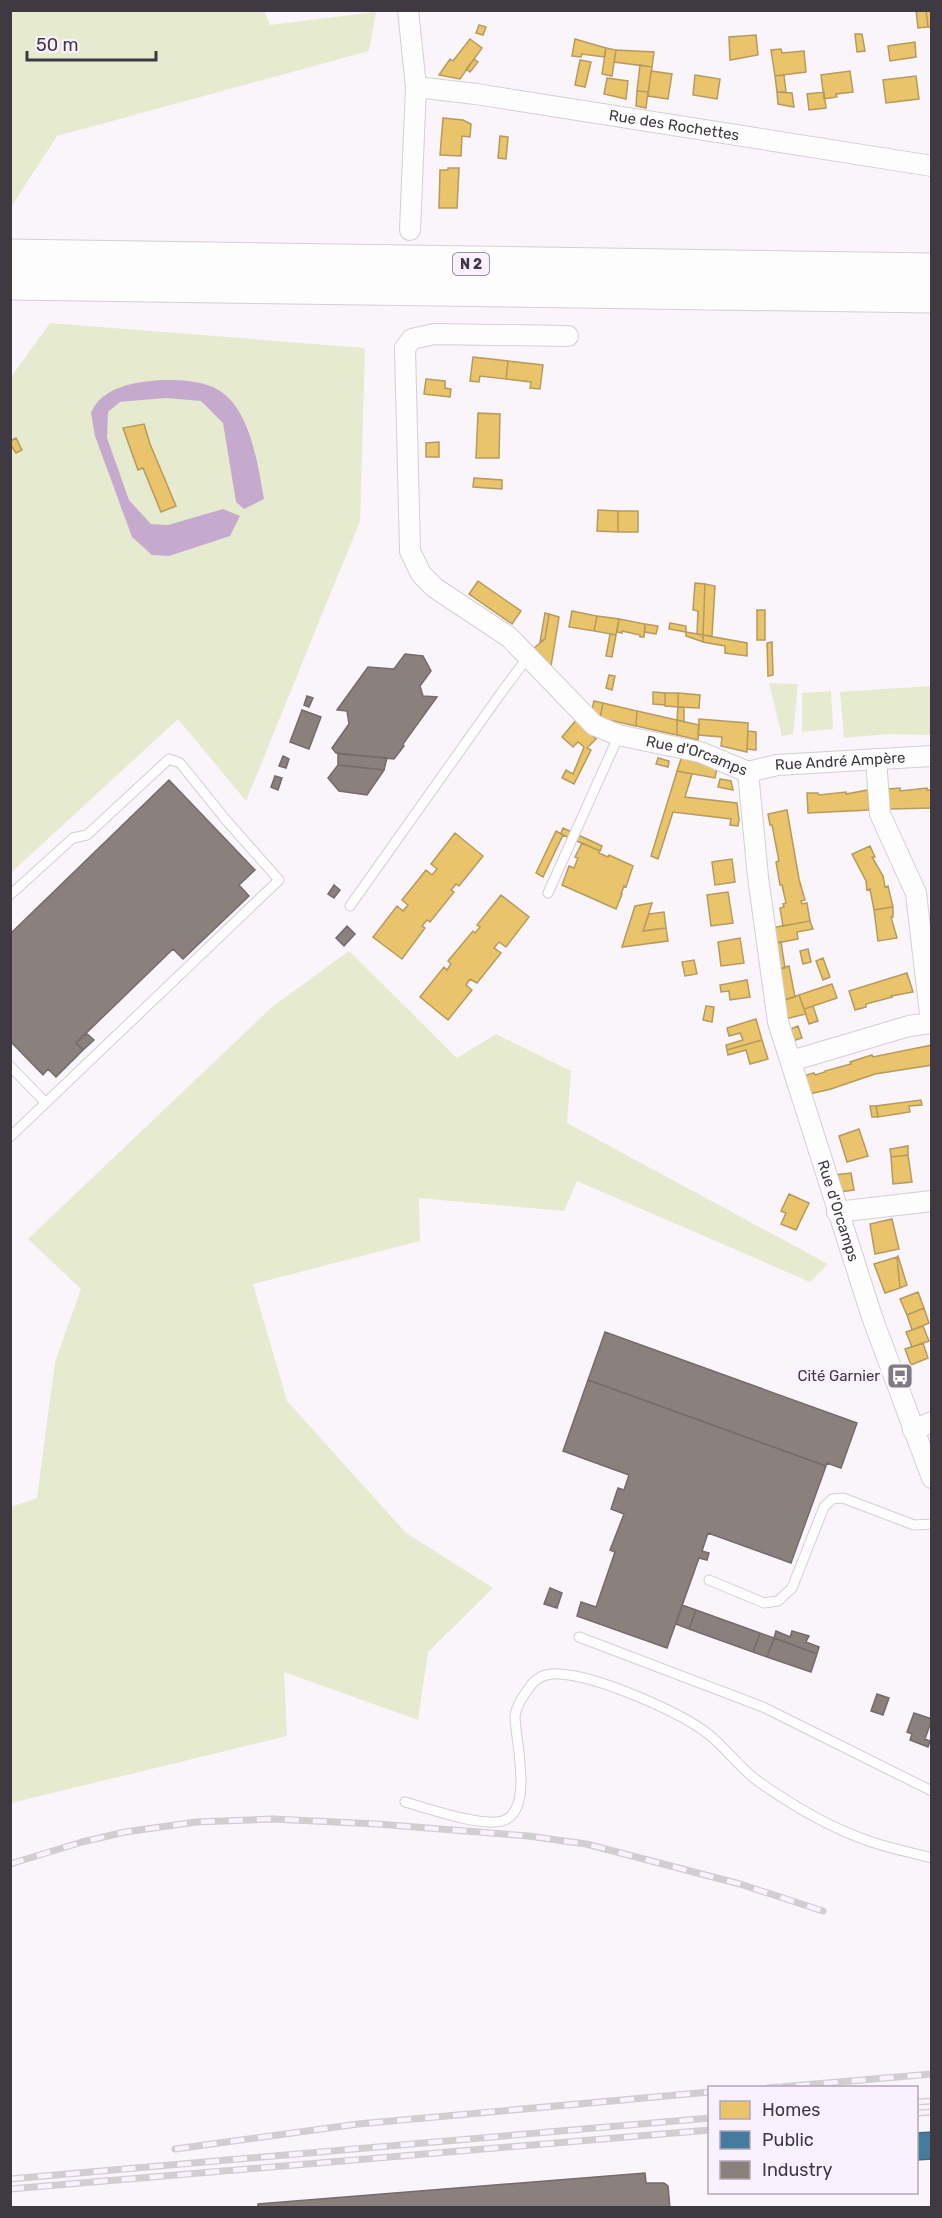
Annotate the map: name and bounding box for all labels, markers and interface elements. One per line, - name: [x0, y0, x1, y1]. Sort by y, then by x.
- scale bar: [27, 24, 156, 62]
- text: 50 m: [36, 34, 79, 56]
- street label: Rue des Rochettes: [608, 106, 741, 144]
- road number: N 2: [453, 253, 489, 275]
- street label: Rue d'Orcamps: [644, 732, 750, 780]
- street label: Rue André Ampère: [774, 749, 906, 774]
- street label: Rue d'Orcamps: [814, 1158, 863, 1264]
- bus stop icon: Cité Garnier: [885, 1361, 915, 1391]
- place label: Cité Garnier: [797, 1367, 880, 1385]
- legend: [708, 2086, 918, 2194]
- text: Homes: [762, 2099, 820, 2121]
- text: Public: [762, 2129, 814, 2151]
- text: Industry: [762, 2159, 832, 2181]

